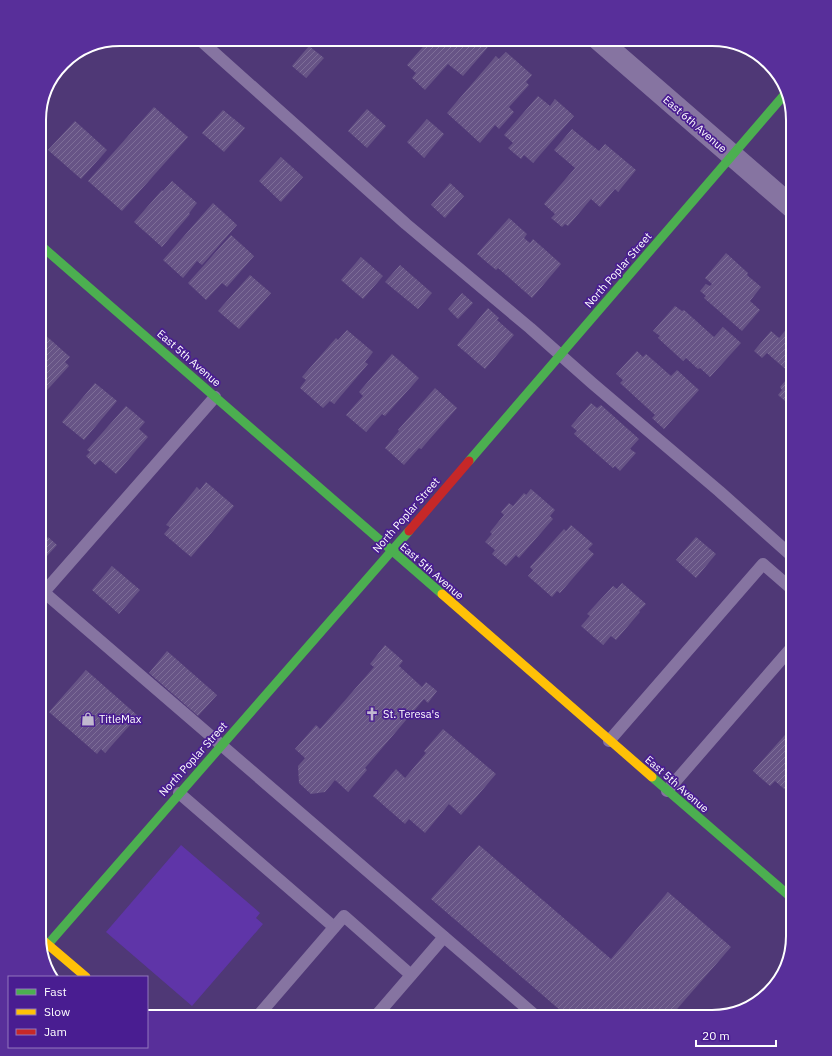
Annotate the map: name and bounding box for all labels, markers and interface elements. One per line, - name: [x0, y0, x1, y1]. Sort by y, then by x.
- street label: East 6th Avenue: [660, 92, 730, 156]
- street label: North Poplar Street: [581, 229, 655, 311]
- street label: East 5th Avenue: [154, 326, 224, 390]
- street label: North Poplar Street: [369, 474, 443, 556]
- street label: East 5th Avenue: [397, 539, 467, 603]
- church icon: St. Teresa's: [364, 706, 380, 722]
- place label: St. Teresa's: [383, 707, 440, 721]
- shop icon: TitleMax: [80, 711, 96, 727]
- place label: TitleMax: [99, 712, 142, 726]
- street label: North Poplar Street: [156, 719, 230, 799]
- street label: East 5th Avenue: [642, 752, 712, 816]
- legend: [8, 976, 148, 1048]
- text: Fast: [44, 984, 67, 999]
- text: Slow: [44, 1004, 70, 1019]
- scale bar: [696, 1022, 776, 1048]
- text: Jam: [44, 1024, 67, 1039]
- text: 20 m: [702, 1028, 730, 1043]

